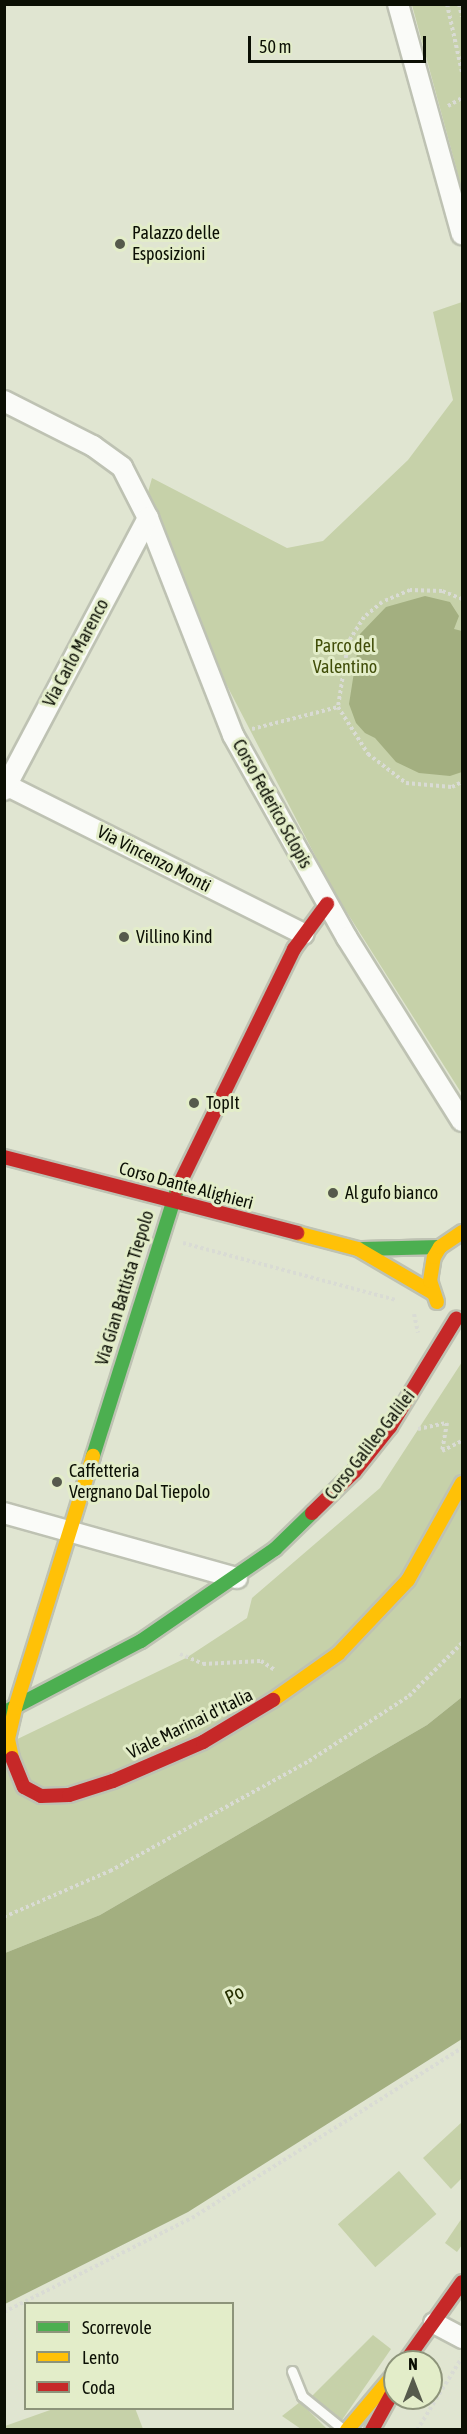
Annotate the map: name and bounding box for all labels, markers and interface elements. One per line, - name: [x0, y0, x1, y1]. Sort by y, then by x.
- scale bar: [251, 24, 430, 62]
- text: 50 m: [259, 36, 291, 57]
- place label: Palazzo delle Esposizioni: [132, 223, 220, 266]
- marker: Palazzo delle Esposizioni: [113, 237, 127, 251]
- street label: Via Carlo Marenco: [39, 595, 113, 711]
- park label: Parco del Valentino: [313, 636, 377, 678]
- street label: Corso Federico Sclopis: [228, 736, 316, 872]
- street label: Via Vincenzo Monti: [93, 821, 215, 897]
- place label: Villino Kind: [136, 926, 213, 948]
- marker: Villino Kind: [117, 930, 131, 944]
- place label: TopIt: [206, 1092, 240, 1114]
- marker: TopIt: [187, 1096, 201, 1110]
- street label: Corso Dante Alighieri: [117, 1158, 255, 1214]
- place label: Al gufo bianco: [345, 1182, 438, 1204]
- marker: Al gufo bianco: [326, 1186, 340, 1200]
- street label: Via Gian Battista Tiepolo: [91, 1208, 159, 1368]
- street label: Corso Galileo Galilei: [320, 1386, 420, 1504]
- place label: Caffetteria Vergnano Dal Tiepolo: [69, 1461, 210, 1504]
- marker: Caffetteria Vergnano Dal Tiepolo: [50, 1475, 64, 1489]
- street label: Viale Marinai d'Italia: [124, 1684, 256, 1764]
- water label: Po: [220, 1979, 248, 2009]
- legend: [24, 2302, 234, 2410]
- text: Scorrevole: [82, 2317, 152, 2338]
- text: Lento: [82, 2347, 119, 2368]
- north arrow: [383, 2350, 443, 2410]
- text: N: [408, 2355, 418, 2373]
- text: Coda: [82, 2377, 115, 2398]

